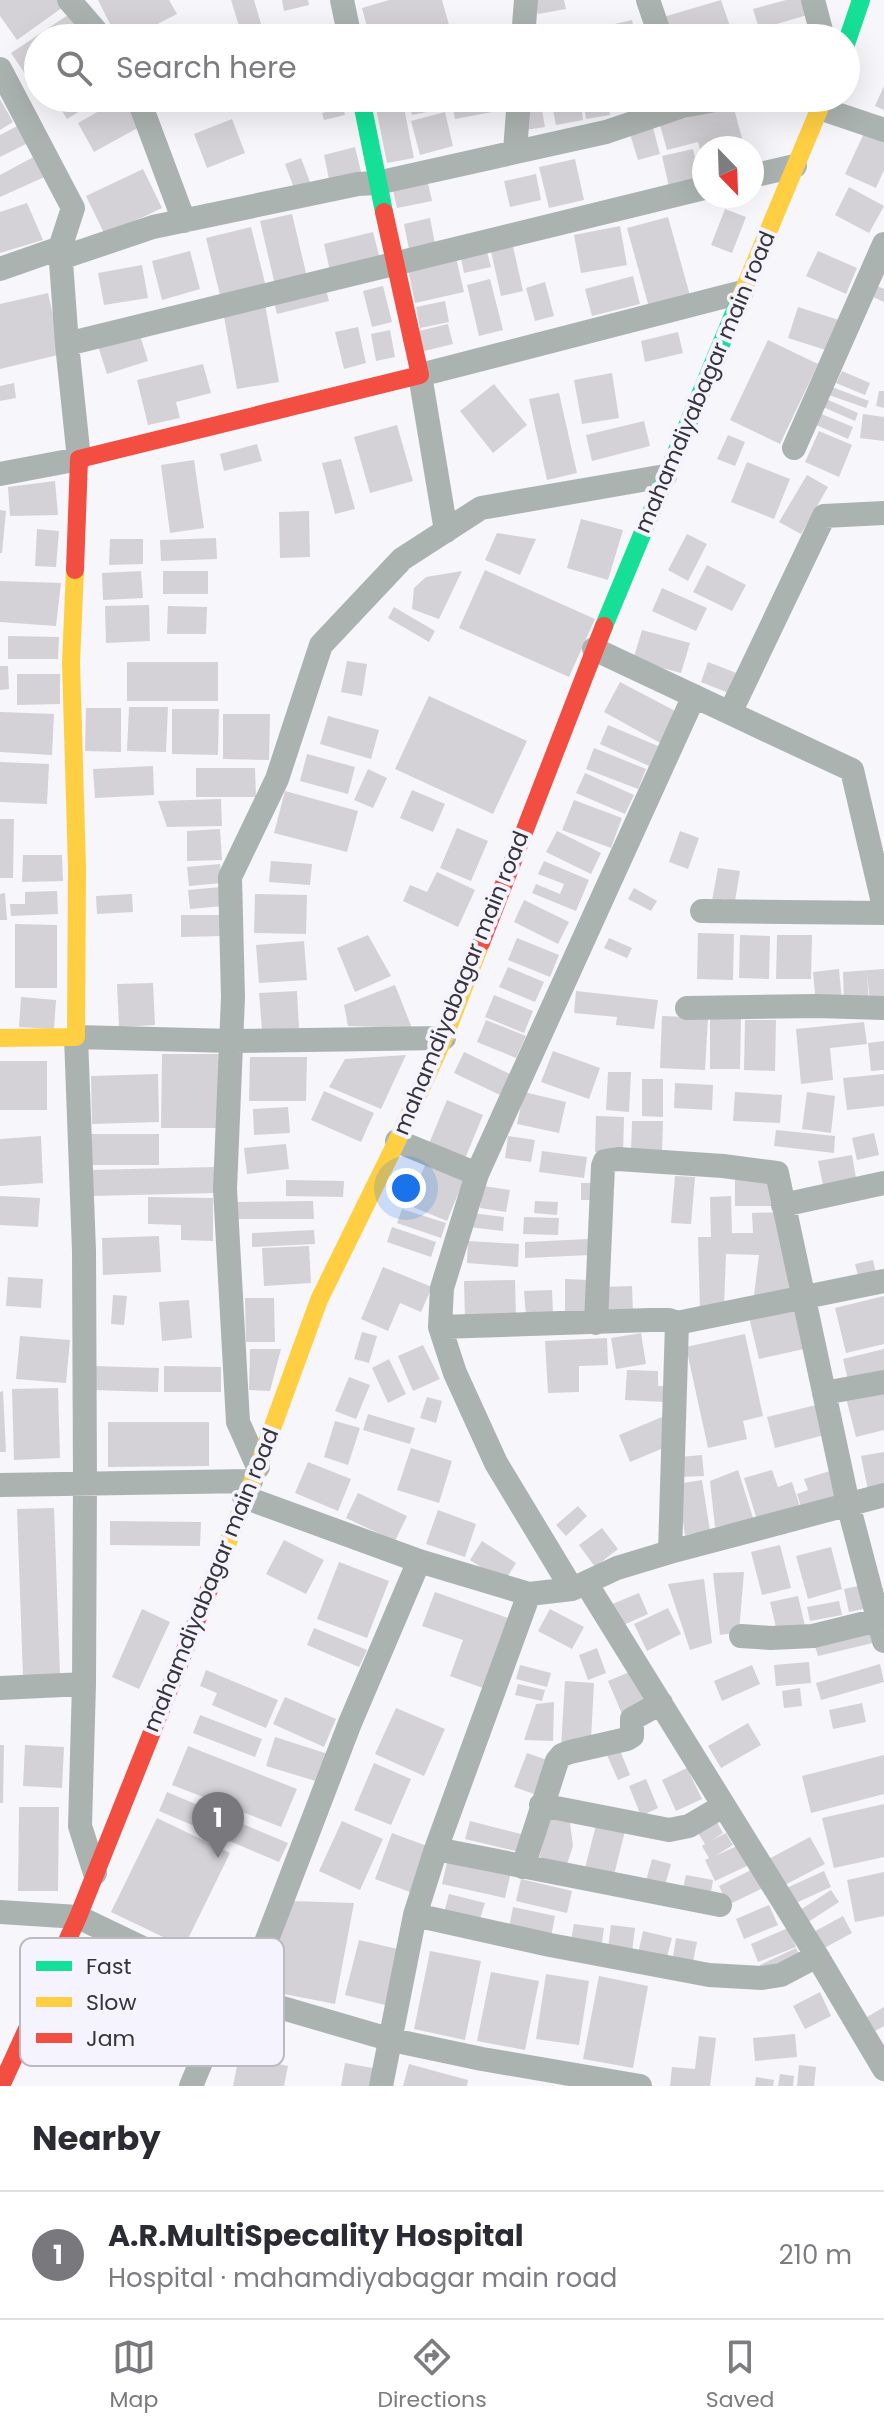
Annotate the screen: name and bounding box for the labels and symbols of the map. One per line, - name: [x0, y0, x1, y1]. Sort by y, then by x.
- north arrow: [692, 136, 764, 208]
- street label: mahamdiyabagar main road: [627, 226, 783, 538]
- street label: mahamdiyabagar main road: [386, 826, 536, 1140]
- your location: [386, 1168, 426, 1208]
- street label: mahamdiyabagar main road: [136, 1423, 286, 1737]
- pin: 1: [192, 1792, 244, 1858]
- legend: [20, 1938, 284, 2066]
- text: Fast: [86, 1951, 131, 1982]
- text: Slow: [86, 1987, 136, 2018]
- text: Jam: [86, 2023, 135, 2054]

